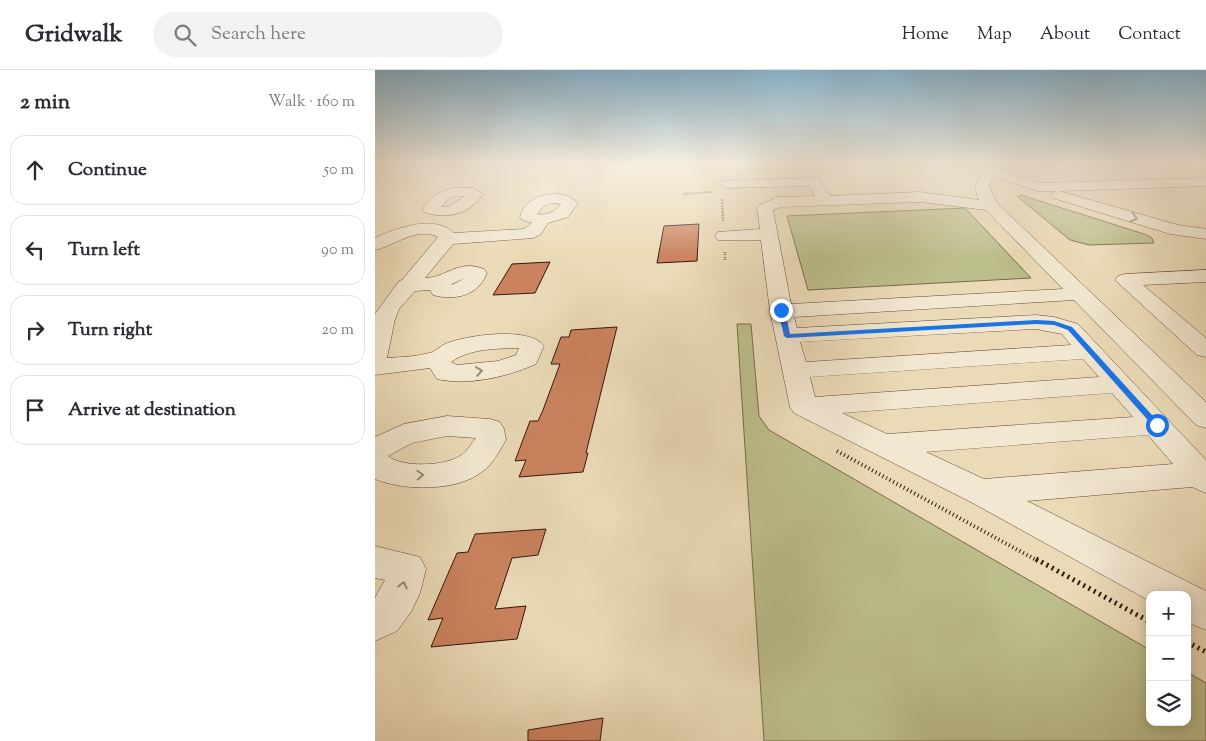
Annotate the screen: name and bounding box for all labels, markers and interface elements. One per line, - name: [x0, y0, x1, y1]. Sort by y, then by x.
- search box: [153, 12, 503, 57]
- text: Gridwalk: [25, 18, 123, 52]
- icon: search: [171, 21, 199, 49]
- text: Search here: [211, 21, 306, 48]
- text: Home: [902, 22, 949, 48]
- text: Map: [977, 22, 1012, 48]
- text: About: [1040, 22, 1090, 48]
- text: Contact: [1118, 22, 1181, 48]
- text: 2 min: [20, 88, 70, 118]
- text: Walk · 160 m: [268, 91, 355, 114]
- icon: ahead: [21, 156, 49, 184]
- text: Continue: [68, 157, 147, 184]
- text: 50 m: [323, 159, 354, 182]
- one-way arrow: [1130, 212, 1139, 223]
- icon: left: [21, 236, 49, 264]
- text: Turn left: [68, 237, 140, 264]
- text: 90 m: [321, 239, 354, 262]
- route end: [770, 299, 793, 322]
- icon: right: [21, 316, 49, 344]
- text: Turn right: [68, 317, 152, 344]
- text: 20 m: [321, 319, 354, 342]
- one-way arrow: [474, 367, 483, 377]
- icon: arrive: [21, 396, 49, 424]
- text: Arrive at destination: [68, 397, 236, 424]
- route start: [1146, 414, 1169, 437]
- one-way arrow: [416, 470, 424, 481]
- one-way arrow: [397, 580, 408, 589]
- map controls: [1146, 591, 1191, 726]
- button: +: [1146, 591, 1191, 636]
- button: −: [1146, 636, 1191, 681]
- button: layers: [1146, 681, 1191, 726]

